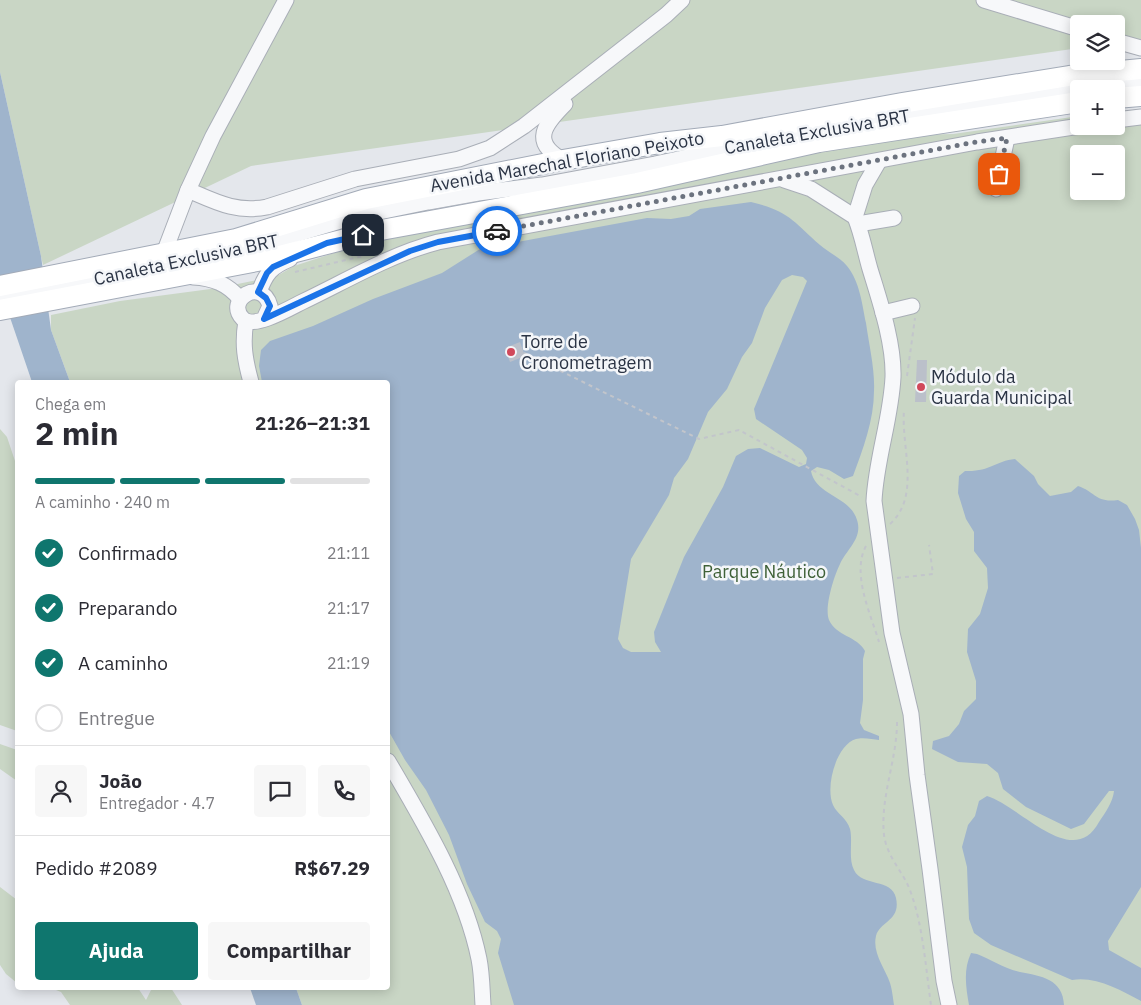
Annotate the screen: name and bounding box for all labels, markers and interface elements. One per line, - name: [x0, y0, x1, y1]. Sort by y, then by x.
- map controls: [1070, 15, 1125, 200]
- button: layers: [1070, 15, 1125, 70]
- button: +: [1070, 80, 1125, 135]
- street label: Canaleta Exclusiva BRT: [722, 104, 912, 159]
- street label: Avenida Marechal Floriano Peixoto: [428, 126, 706, 197]
- button: −: [1070, 145, 1125, 200]
- pin: [978, 153, 1020, 195]
- icon: bag: [985, 160, 1013, 188]
- courier: [472, 206, 522, 256]
- pin: [342, 214, 384, 256]
- icon: car: [483, 217, 511, 245]
- icon: home: [349, 221, 377, 249]
- street label: Canaleta Exclusiva BRT: [91, 229, 280, 290]
- place label: Torre de Cronometragem: [521, 330, 652, 374]
- marker: Torre de Cronometragem: [505, 346, 517, 358]
- place label: Módulo da Guarda Municipal: [931, 365, 1072, 409]
- marker: Módulo da Guarda Municipal: [915, 381, 927, 393]
- text: Chega em: [35, 394, 106, 414]
- text: 21:26–21:31: [255, 411, 370, 435]
- text: 2 min: [35, 412, 119, 454]
- text: A caminho · 240 m: [35, 492, 170, 512]
- icon: check: [35, 539, 63, 567]
- text: Confirmado: [78, 541, 177, 565]
- text: 21:11: [327, 543, 370, 563]
- park label: Parque Náutico: [702, 560, 826, 583]
- icon: check: [35, 594, 63, 622]
- text: Preparando: [78, 596, 177, 620]
- text: 21:17: [327, 598, 370, 618]
- icon: check: [35, 649, 63, 677]
- text: A caminho: [78, 651, 168, 675]
- text: 21:19: [327, 653, 370, 673]
- text: Entregue: [78, 706, 155, 730]
- button: person: [35, 765, 87, 817]
- button: chat: [254, 765, 306, 817]
- button: phone: [318, 765, 370, 817]
- text: João: [99, 769, 142, 793]
- text: Entregador · 4.7: [99, 793, 215, 813]
- text: Pedido #2089: [35, 856, 158, 880]
- text: R$67.29: [294, 856, 370, 880]
- button: Ajuda: [35, 922, 198, 980]
- button: Compartilhar: [208, 922, 370, 980]

